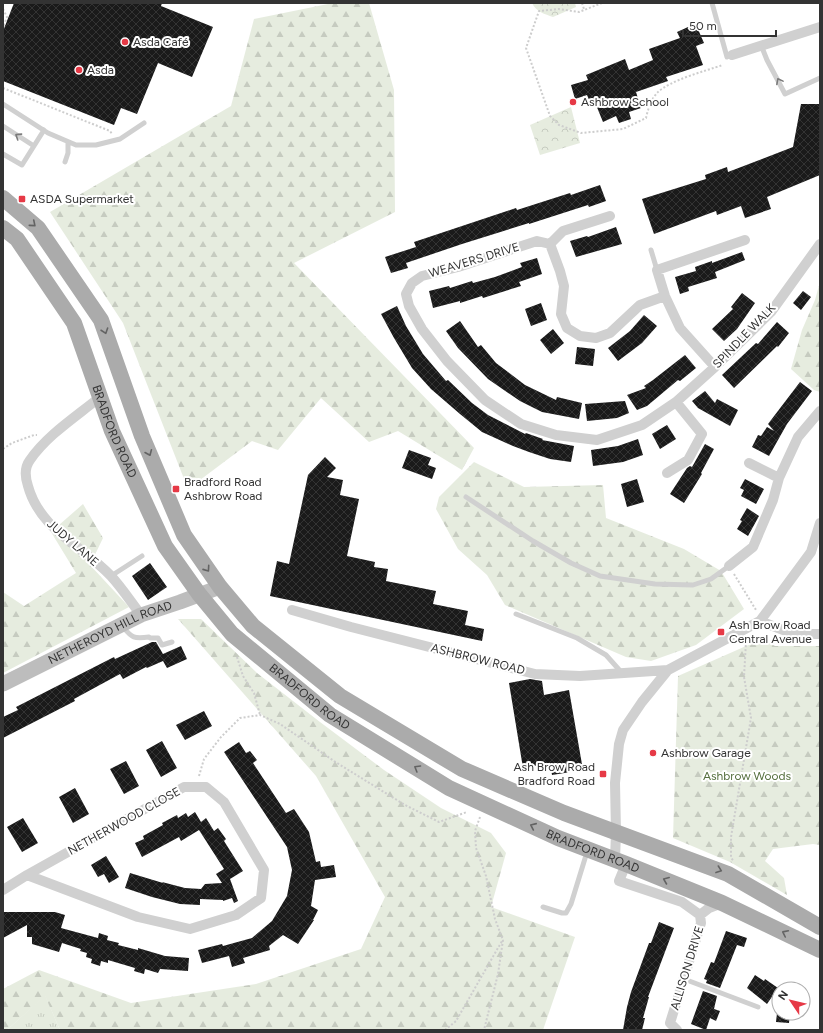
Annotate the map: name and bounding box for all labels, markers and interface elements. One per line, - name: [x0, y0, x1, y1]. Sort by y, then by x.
- scale bar: [683, 12, 776, 38]
- text: 50 m: [689, 19, 717, 33]
- place label: Asda Café: [133, 35, 189, 49]
- marker: Asda Café: [120, 37, 130, 47]
- place label: Asda: [87, 63, 114, 77]
- marker: Asda: [74, 65, 84, 75]
- one-way arrow: [776, 78, 783, 85]
- place label: Ashbrow School: [581, 95, 669, 109]
- marker: Ashbrow School: [568, 97, 578, 107]
- one-way arrow: [16, 134, 23, 141]
- place label: ASDA Supermarket: [30, 192, 134, 206]
- marker: ASDA Supermarket: [17, 194, 27, 204]
- one-way arrow: [28, 219, 35, 226]
- street label: WEAVERS DRIVE: [427, 240, 521, 280]
- street label: SPINDLE WALK: [710, 300, 779, 371]
- one-way arrow: [100, 327, 109, 334]
- street label: BRADFORD ROAD: [89, 383, 140, 480]
- one-way arrow: [144, 450, 152, 457]
- place label: Bradford Road Ashbrow Road: [184, 475, 262, 503]
- marker: Bradford Road Ashbrow Road: [171, 484, 181, 494]
- street label: JUDY LANE: [44, 517, 102, 569]
- one-way arrow: [202, 564, 209, 571]
- street label: NETHEROYD HILL ROAD: [46, 598, 174, 667]
- place label: Ash Brow Road Central Avenue: [729, 618, 812, 646]
- marker: Ash Brow Road Central Avenue: [716, 627, 726, 637]
- street label: ASHBROW ROAD: [430, 641, 526, 677]
- street label: BRADFORD ROAD: [266, 661, 353, 733]
- place label: Ashbrow Garage: [661, 746, 751, 760]
- marker: Ashbrow Garage: [648, 748, 658, 758]
- place label: Ash Brow Road Bradford Road: [513, 760, 595, 788]
- one-way arrow: [414, 766, 421, 773]
- marker: Ash Brow Road Bradford Road: [598, 769, 608, 779]
- park label: Ashbrow Woods: [703, 769, 792, 783]
- street label: NETHERWOOD CLOSE: [65, 784, 183, 858]
- one-way arrow: [529, 823, 537, 831]
- street label: BRADFORD ROAD: [544, 826, 642, 876]
- one-way arrow: [715, 865, 722, 874]
- one-way arrow: [663, 877, 670, 885]
- street label: ALLISON DRIVE: [668, 924, 706, 1012]
- one-way arrow: [782, 930, 789, 938]
- north arrow: [771, 981, 811, 1021]
- text: N: [775, 988, 791, 1003]

